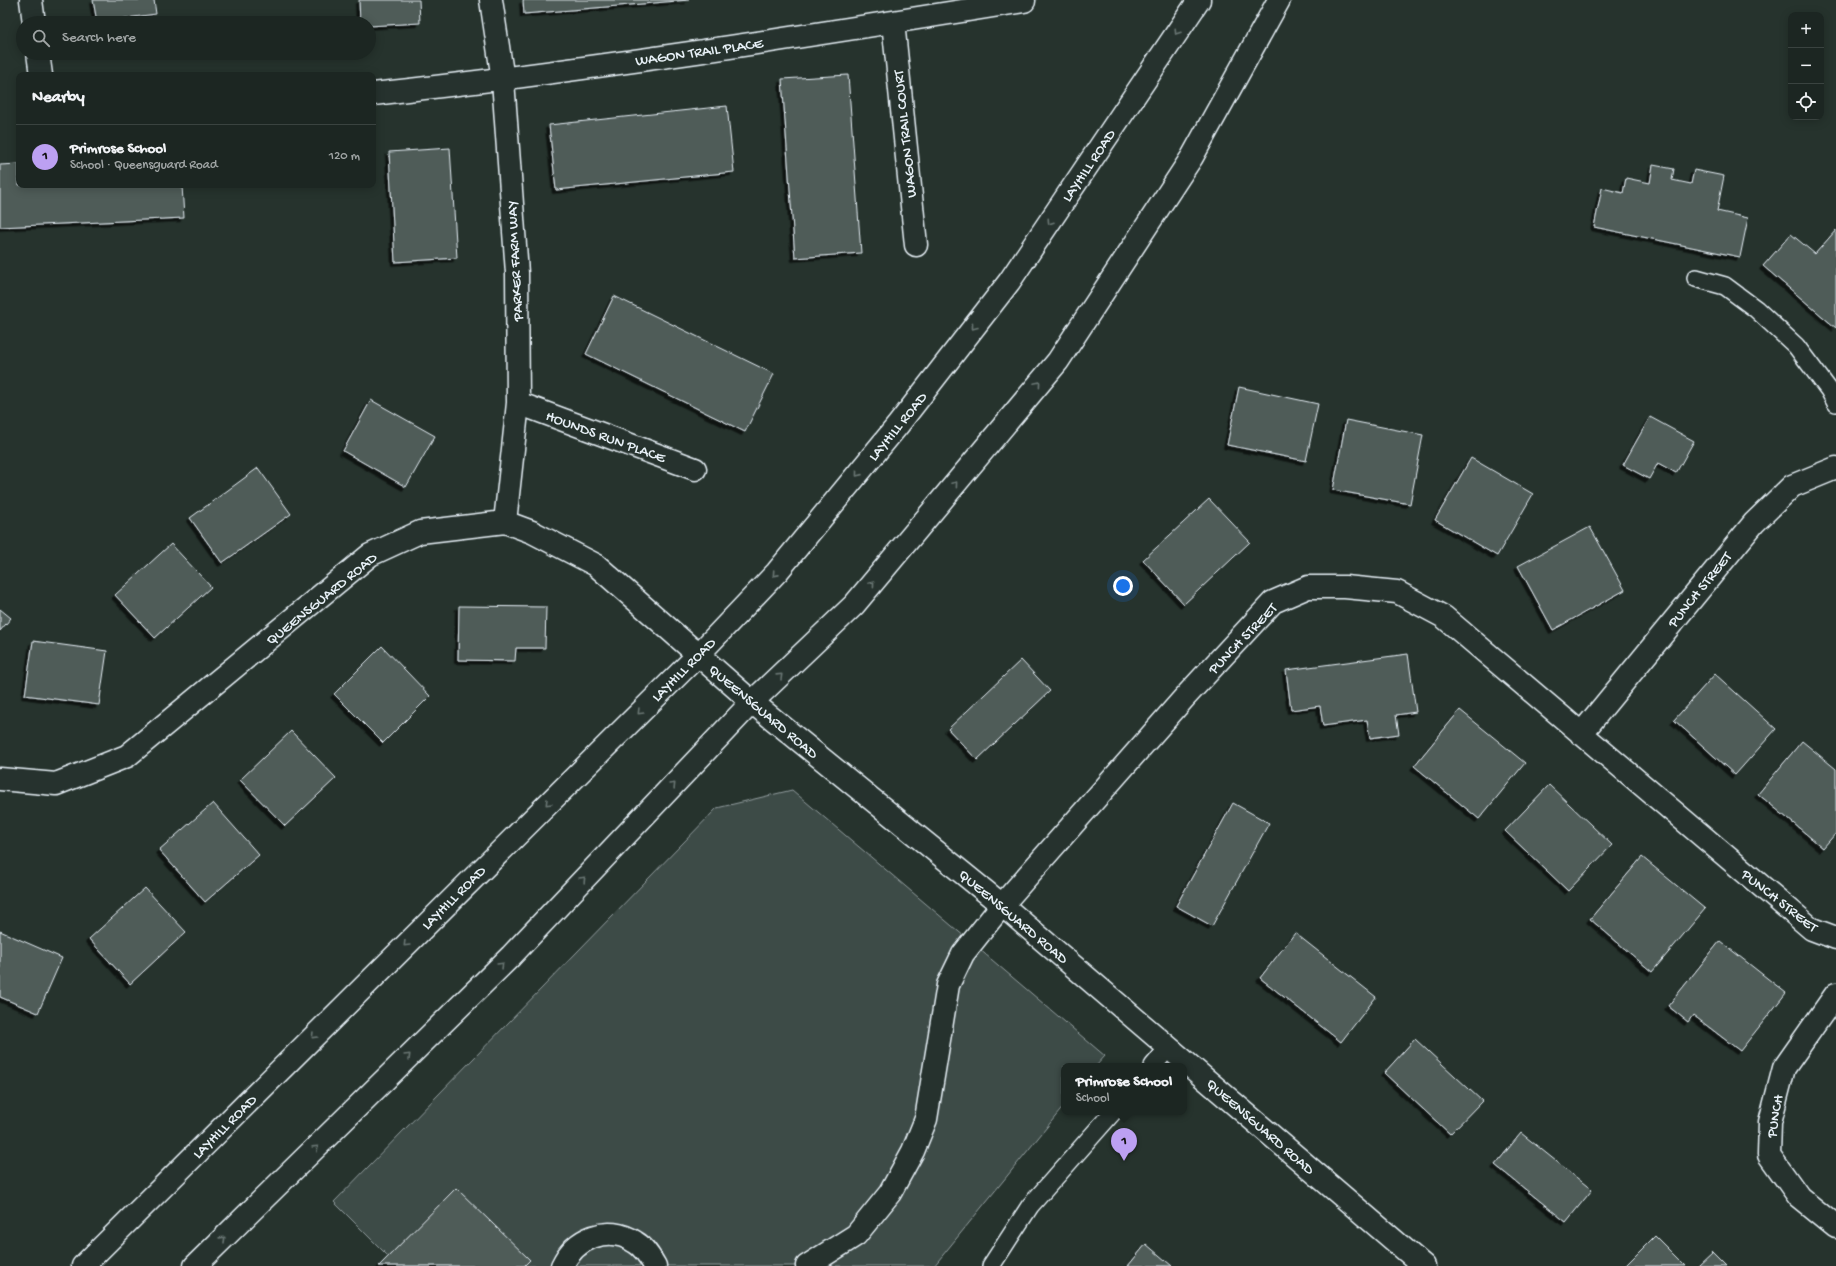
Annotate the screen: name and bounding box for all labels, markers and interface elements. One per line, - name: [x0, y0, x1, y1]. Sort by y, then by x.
- map controls: [1788, 12, 1824, 120]
- button: +: [1788, 12, 1824, 48]
- search box: [16, 16, 376, 60]
- icon: search: [30, 27, 52, 49]
- one-way arrow: [1175, 28, 1182, 35]
- text: Search here: [62, 29, 136, 47]
- street label: WAGON TRAIL PLACE: [634, 35, 765, 71]
- button: −: [1788, 48, 1824, 84]
- street label: WAGON TRAIL COURT: [890, 68, 922, 198]
- button: locate: [1788, 84, 1824, 120]
- text: Nearby: [32, 88, 85, 108]
- street label: LAYHILL ROAD: [1059, 126, 1121, 206]
- text: Primrose School: [70, 140, 166, 158]
- text: 1: [42, 149, 48, 164]
- text: 120 m: [329, 149, 360, 164]
- text: School · Queensguard Road: [70, 158, 218, 173]
- street label: PARKER FARM WAY: [504, 200, 528, 323]
- one-way arrow: [1048, 217, 1055, 224]
- one-way arrow: [971, 323, 979, 330]
- one-way arrow: [1034, 381, 1041, 389]
- street label: LAYHILL ROAD: [865, 389, 932, 465]
- street label: HOUNDS RUN PLACE: [543, 408, 668, 468]
- one-way arrow: [856, 469, 863, 476]
- one-way arrow: [950, 481, 957, 488]
- street label: PUNCH STREET: [1664, 548, 1737, 632]
- street label: QUEENSGUARD ROAD: [263, 549, 382, 650]
- one-way arrow: [773, 569, 780, 577]
- your location: [1113, 576, 1133, 596]
- one-way arrow: [867, 581, 874, 588]
- street label: PUNCH STREET: [1204, 599, 1283, 679]
- street label: LAYHILL ROAD: [649, 634, 720, 706]
- street label: QUEENSGUARD ROAD: [704, 661, 821, 764]
- one-way arrow: [775, 673, 783, 680]
- one-way arrow: [637, 707, 645, 715]
- one-way arrow: [668, 782, 676, 790]
- one-way arrow: [545, 798, 553, 806]
- street label: LAYHILL ROAD: [419, 862, 490, 934]
- street label: QUEENSGUARD ROAD: [954, 866, 1071, 969]
- street label: PUNCH STREET: [1736, 866, 1822, 938]
- one-way arrow: [579, 876, 586, 884]
- one-way arrow: [403, 940, 411, 947]
- one-way arrow: [496, 962, 504, 970]
- one-way arrow: [311, 1031, 319, 1039]
- one-way arrow: [403, 1054, 411, 1061]
- popup: [1061, 1063, 1187, 1115]
- text: Primrose School: [1076, 1073, 1172, 1091]
- street label: QUEENSGUARD ROAD: [1202, 1075, 1318, 1180]
- street label: LAYHILL ROAD: [190, 1091, 261, 1163]
- text: School: [1076, 1091, 1110, 1106]
- street label: PUNCH: [1763, 1093, 1789, 1140]
- pin: 1: [1111, 1128, 1137, 1161]
- one-way arrow: [311, 1145, 319, 1153]
- one-way arrow: [218, 1236, 226, 1244]

